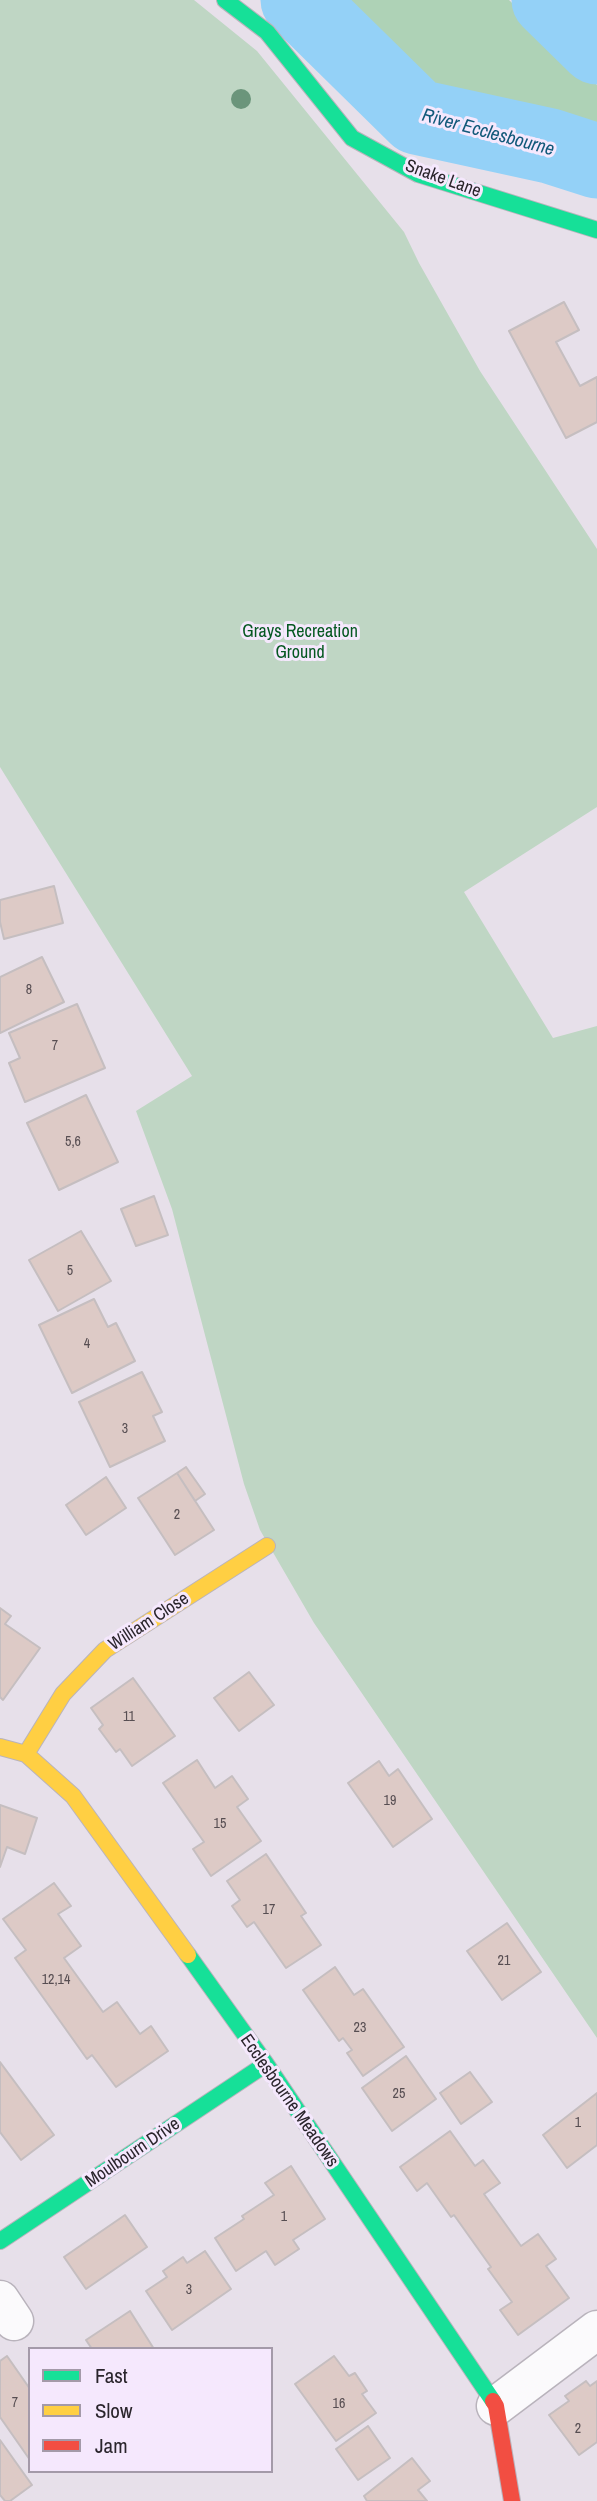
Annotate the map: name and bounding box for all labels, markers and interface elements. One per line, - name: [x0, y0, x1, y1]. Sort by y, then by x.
- water label: River Ecclesbourne: [419, 104, 557, 162]
- street label: Snake Lane: [402, 155, 484, 203]
- park label: Grays Recreation Ground: [242, 621, 358, 664]
- house number: 8: [26, 982, 32, 998]
- house number: 7: [52, 1038, 58, 1054]
- house number: 5,6: [65, 1134, 81, 1150]
- house number: 5: [67, 1263, 73, 1279]
- house number: 4: [84, 1336, 90, 1352]
- house number: 3: [122, 1421, 128, 1437]
- house number: 2: [174, 1507, 180, 1523]
- street label: William Close: [105, 1588, 193, 1656]
- house number: 11: [123, 1709, 135, 1725]
- house number: 19: [384, 1793, 396, 1809]
- house number: 15: [214, 1816, 226, 1832]
- house number: 17: [263, 1902, 275, 1918]
- house number: 21: [498, 1953, 510, 1969]
- house number: 12,14: [42, 1972, 70, 1988]
- house number: 23: [354, 2020, 366, 2036]
- street label: Ecclesbourne Meadows: [235, 2031, 343, 2171]
- house number: 25: [393, 2086, 405, 2102]
- street label: Moulbourn Drive: [82, 2114, 184, 2192]
- house number: 1: [575, 2115, 581, 2131]
- house number: 1: [281, 2209, 287, 2225]
- house number: 3: [186, 2282, 192, 2298]
- legend: [28, 2347, 273, 2473]
- text: Fast: [95, 2361, 128, 2390]
- house number: 7: [12, 2395, 18, 2411]
- text: Slow: [95, 2396, 132, 2425]
- house number: 16: [333, 2396, 345, 2412]
- house number: 2: [575, 2421, 581, 2437]
- text: Jam: [95, 2431, 128, 2460]

